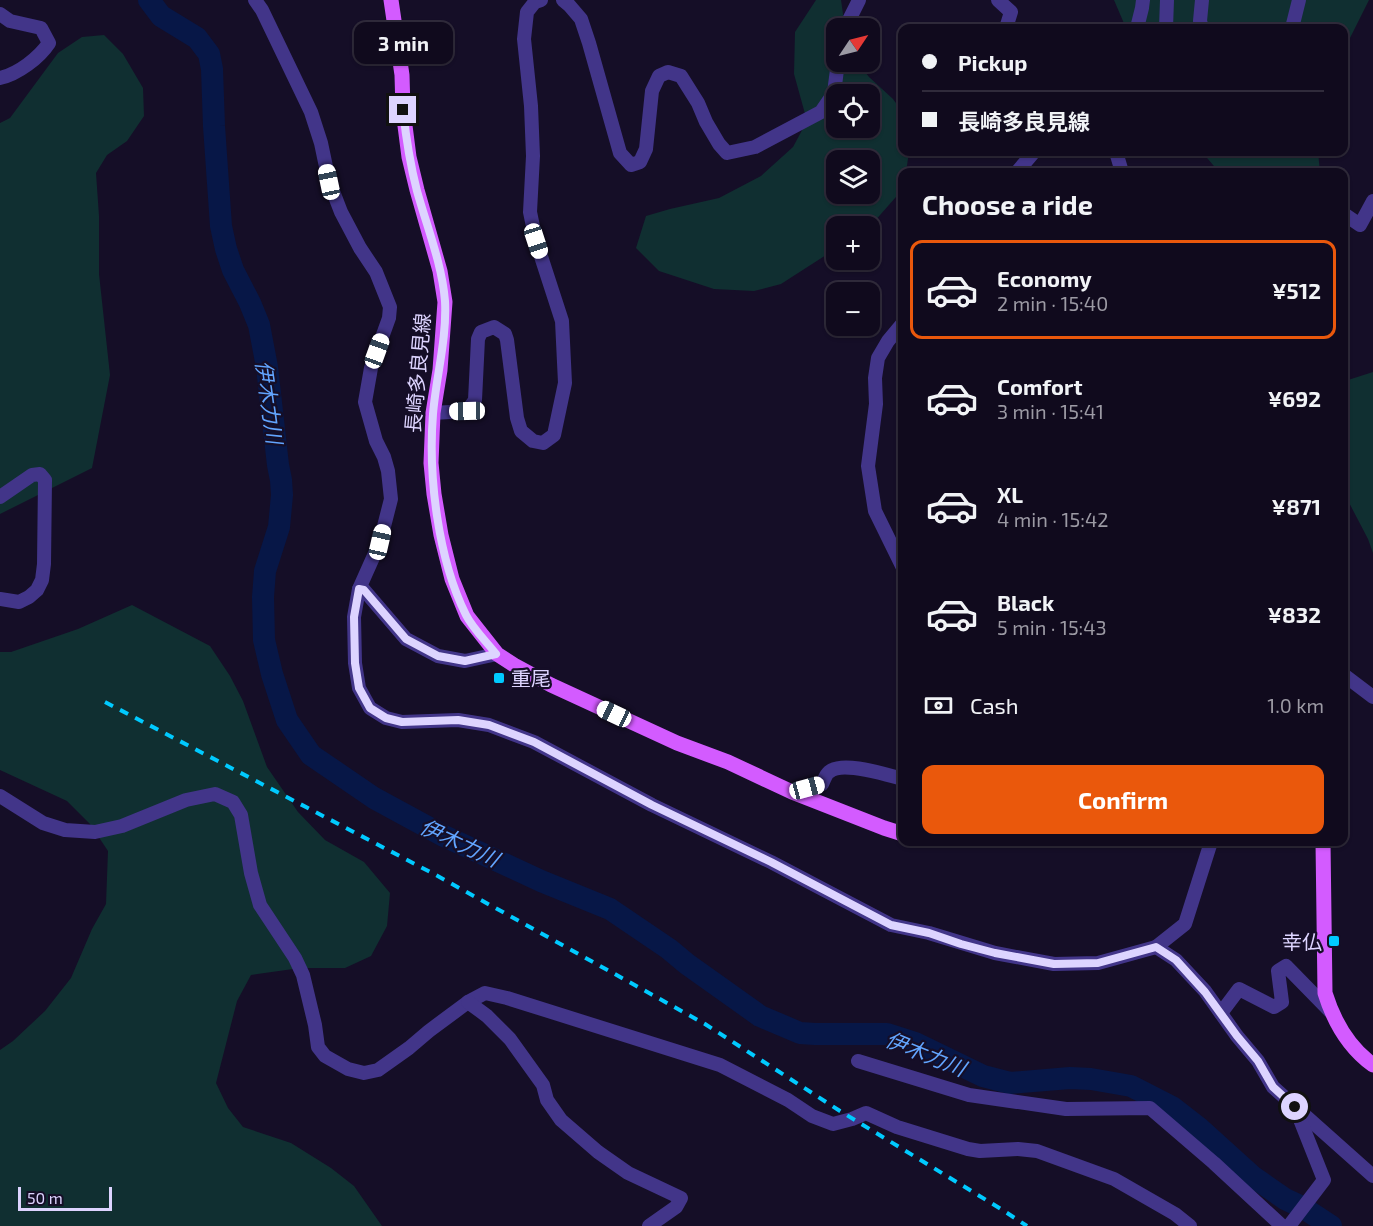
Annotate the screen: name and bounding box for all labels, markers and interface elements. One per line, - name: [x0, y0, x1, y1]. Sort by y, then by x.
- north arrow: [826, 18, 880, 72]
- map controls: [826, 18, 880, 336]
- callout: 3 min: [354, 23, 452, 65]
- text: 3 min: [378, 31, 429, 55]
- text: Pickup: [958, 49, 1027, 75]
- button: locate: [826, 84, 880, 138]
- route end: [389, 96, 416, 123]
- text: 長崎多良見線: [958, 108, 1090, 134]
- button: layers: [826, 150, 880, 204]
- car: [316, 163, 342, 201]
- text: Choose a ride: [922, 188, 1093, 220]
- button: +: [826, 216, 880, 270]
- car: [522, 221, 550, 261]
- icon: car: [925, 263, 979, 317]
- text: Economy: [997, 265, 1092, 291]
- text: ¥512: [1272, 277, 1321, 303]
- button: −: [826, 282, 880, 336]
- text: 2 min · 15:40: [997, 291, 1108, 315]
- street label: 長崎多良見線: [400, 312, 434, 434]
- car: [362, 331, 392, 371]
- water label: 伊木力川: [252, 359, 289, 447]
- icon: car: [925, 371, 979, 425]
- text: Comfort: [997, 373, 1082, 399]
- text: ¥692: [1268, 385, 1321, 411]
- text: 3 min · 15:41: [997, 399, 1104, 423]
- car: [449, 402, 485, 420]
- icon: car: [925, 479, 979, 533]
- text: XL: [997, 481, 1023, 507]
- text: ¥871: [1272, 493, 1321, 519]
- text: 4 min · 15:42: [997, 507, 1108, 531]
- car: [367, 522, 393, 562]
- icon: car: [925, 587, 979, 641]
- text: Black: [997, 589, 1054, 615]
- text: ¥832: [1267, 601, 1321, 627]
- text: 5 min · 15:43: [997, 615, 1107, 639]
- place label: 重尾: [511, 666, 551, 690]
- marker: 重尾: [492, 671, 506, 685]
- icon: cash: [922, 689, 955, 722]
- text: Cash: [970, 692, 1019, 718]
- text: 1.0 km: [1267, 693, 1324, 717]
- car: [594, 698, 634, 730]
- button: Confirm: [922, 765, 1324, 834]
- car: [787, 775, 827, 801]
- water label: 伊木力川: [417, 813, 505, 872]
- place label: 幸仏: [1282, 929, 1322, 953]
- marker: 幸仏: [1327, 934, 1341, 948]
- water label: 伊木力川: [882, 1026, 971, 1081]
- route start: [1281, 1093, 1308, 1120]
- scale bar: [18, 1184, 112, 1212]
- text: 50 m: [27, 1188, 63, 1207]

